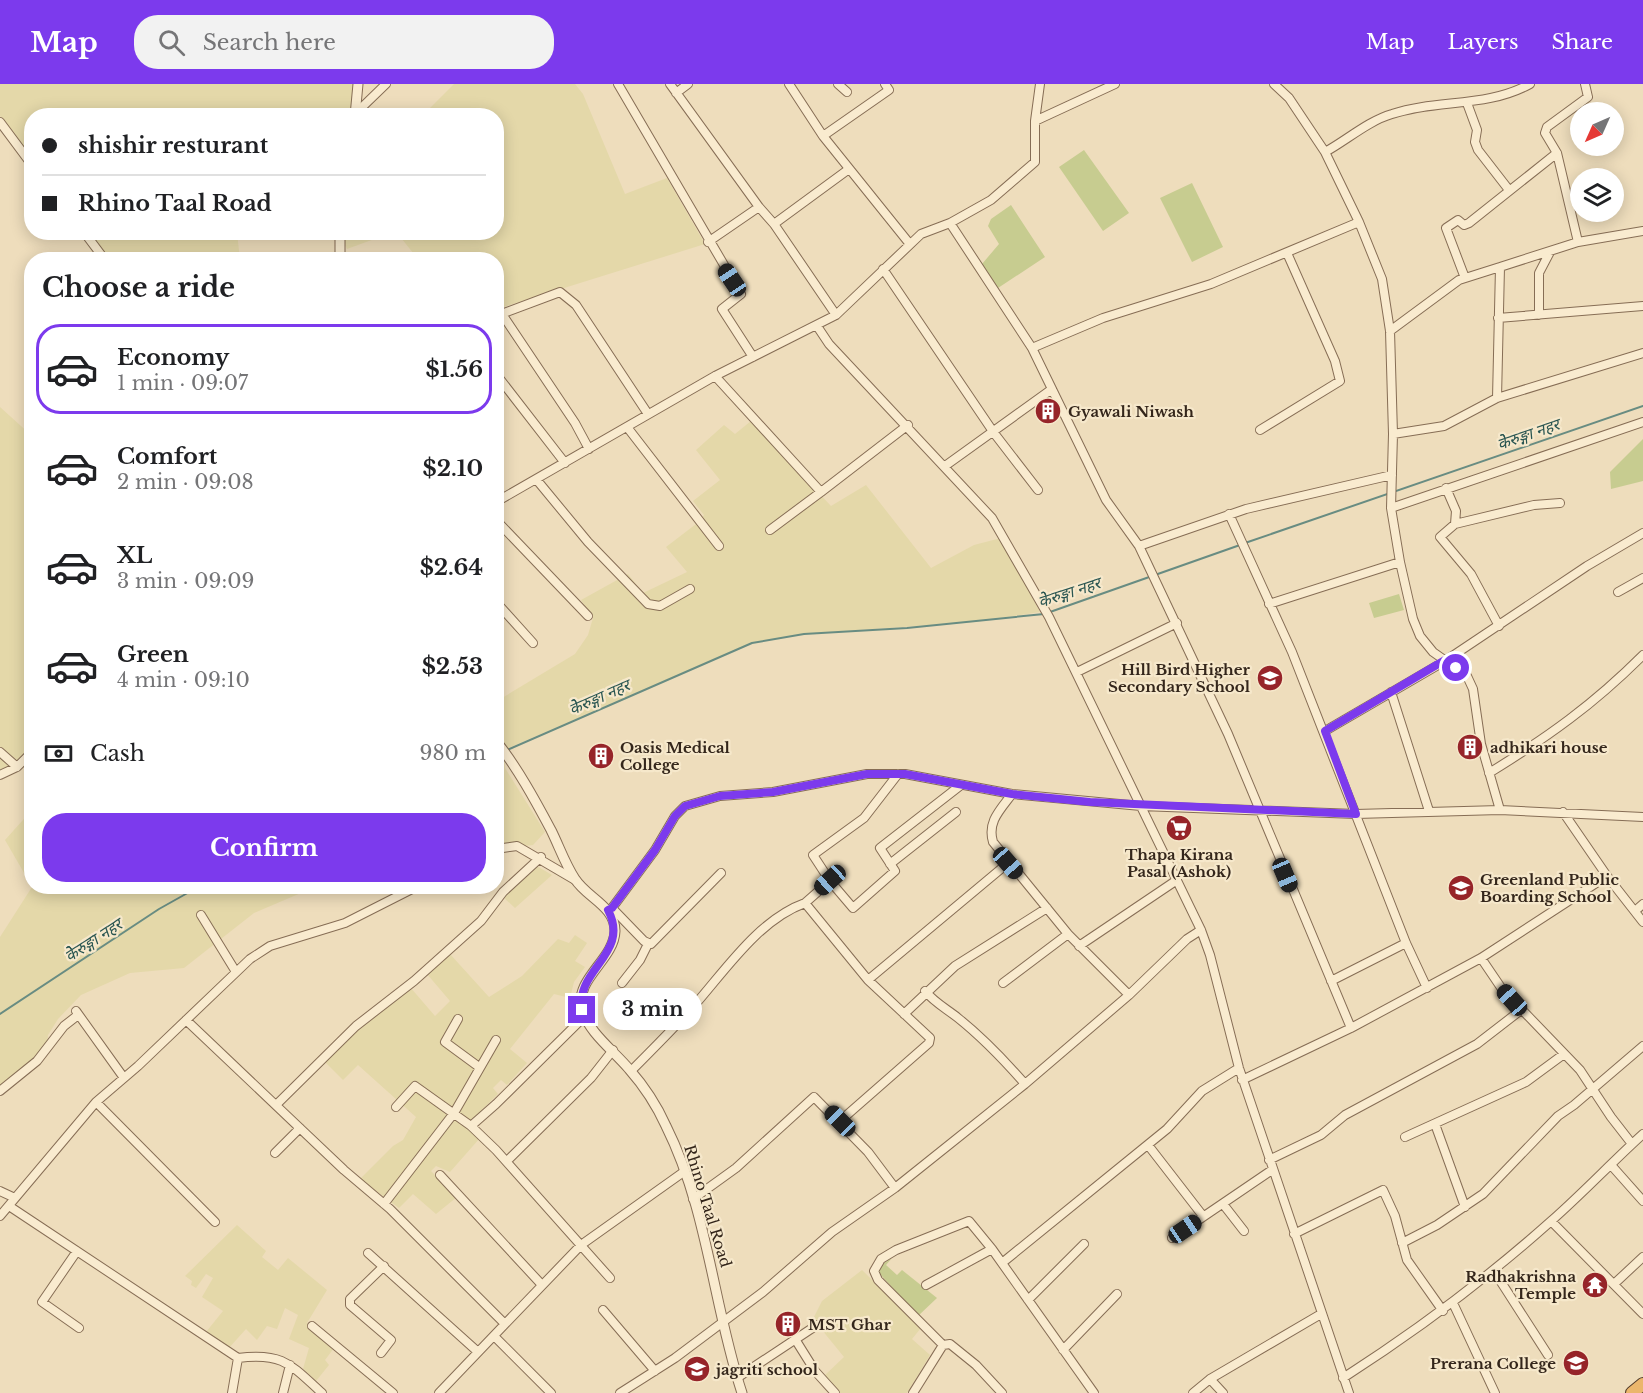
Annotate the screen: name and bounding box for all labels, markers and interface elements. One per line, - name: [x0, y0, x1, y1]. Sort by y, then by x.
- search box: [134, 15, 554, 69]
- text: Map: [30, 25, 98, 60]
- icon: search: [155, 26, 188, 59]
- text: Search here: [203, 29, 336, 56]
- text: Map: [1366, 29, 1415, 55]
- text: Layers: [1448, 29, 1519, 55]
- text: Share: [1552, 29, 1613, 55]
- north arrow: [1570, 102, 1624, 156]
- map controls: [1570, 102, 1624, 222]
- text: shishir resturant: [78, 132, 268, 159]
- button: layers: [1570, 168, 1624, 222]
- text: Rhino Taal Road: [78, 190, 272, 217]
- car: [714, 260, 750, 300]
- text: Choose a ride: [42, 271, 235, 304]
- icon: car: [45, 342, 99, 396]
- text: Economy: [117, 344, 229, 371]
- text: $1.56: [426, 356, 483, 383]
- text: 1 min · 09:07: [117, 371, 248, 395]
- building icon: Gyawali Niwash: [1033, 396, 1063, 426]
- place label: Gyawali Niwash: [1068, 402, 1194, 421]
- water label: केेरुङ्गा नहर: [1494, 413, 1565, 454]
- icon: car: [45, 441, 99, 495]
- text: Comfort: [117, 443, 217, 470]
- text: $2.10: [423, 455, 483, 482]
- text: 2 min · 09:08: [117, 470, 254, 494]
- icon: car: [45, 540, 99, 594]
- text: XL: [117, 542, 152, 569]
- text: $2.64: [420, 554, 483, 581]
- text: 3 min · 09:09: [117, 569, 254, 593]
- water label: केेरुङ्गा नहर: [1035, 571, 1106, 611]
- icon: car: [45, 639, 99, 693]
- text: Green: [117, 641, 189, 668]
- text: $2.53: [422, 653, 483, 680]
- route start: [1442, 654, 1469, 681]
- place label: Hill Bird Higher Secondary School: [1108, 660, 1251, 696]
- school or university icon: Hill Bird Higher Secondary School: [1255, 663, 1285, 693]
- text: 4 min · 09:10: [117, 668, 250, 692]
- water label: केेरुङ्गा नहर: [565, 673, 636, 719]
- building icon: adhikari house: [1455, 732, 1485, 762]
- icon: cash: [42, 737, 75, 770]
- place label: Oasis Medical College: [620, 738, 731, 774]
- place label: adhikari house: [1490, 738, 1608, 757]
- text: Cash: [90, 740, 145, 767]
- text: 980 m: [420, 741, 486, 765]
- building icon: Oasis Medical College: [586, 741, 616, 771]
- button: Confirm: [42, 813, 486, 882]
- supermarket icon: Thapa Kirana Pasal (Ashok): [1164, 813, 1194, 843]
- car: [989, 844, 1027, 882]
- place label: Thapa Kirana Pasal (Ashok): [1125, 845, 1233, 881]
- car: [1270, 855, 1300, 895]
- car: [811, 861, 849, 899]
- place label: Greenland Public Boarding School: [1480, 870, 1619, 906]
- school or university icon: Greenland Public Boarding School: [1446, 873, 1476, 903]
- water label: केेरुङ्गा नहर: [61, 912, 128, 966]
- car: [1493, 981, 1531, 1019]
- callout: 3 min: [603, 989, 702, 1031]
- route end: [568, 996, 595, 1023]
- text: 3 min: [622, 997, 683, 1021]
- car: [821, 1102, 859, 1140]
- street label: Rhino Taal Road: [680, 1142, 736, 1270]
- car: [1165, 1211, 1205, 1247]
- place label: Radhakrishna Temple: [1465, 1267, 1576, 1303]
- temple icon: Radhakrishna Temple: [1580, 1270, 1610, 1300]
- building icon: MST Ghar: [773, 1309, 803, 1339]
- place label: MST Ghar: [808, 1315, 891, 1334]
- school or university icon: Prerana College: [1561, 1348, 1591, 1378]
- school or university icon: jagriti school: [682, 1354, 712, 1384]
- place label: Prerana College: [1430, 1354, 1556, 1373]
- place label: jagriti school: [713, 1360, 819, 1379]

